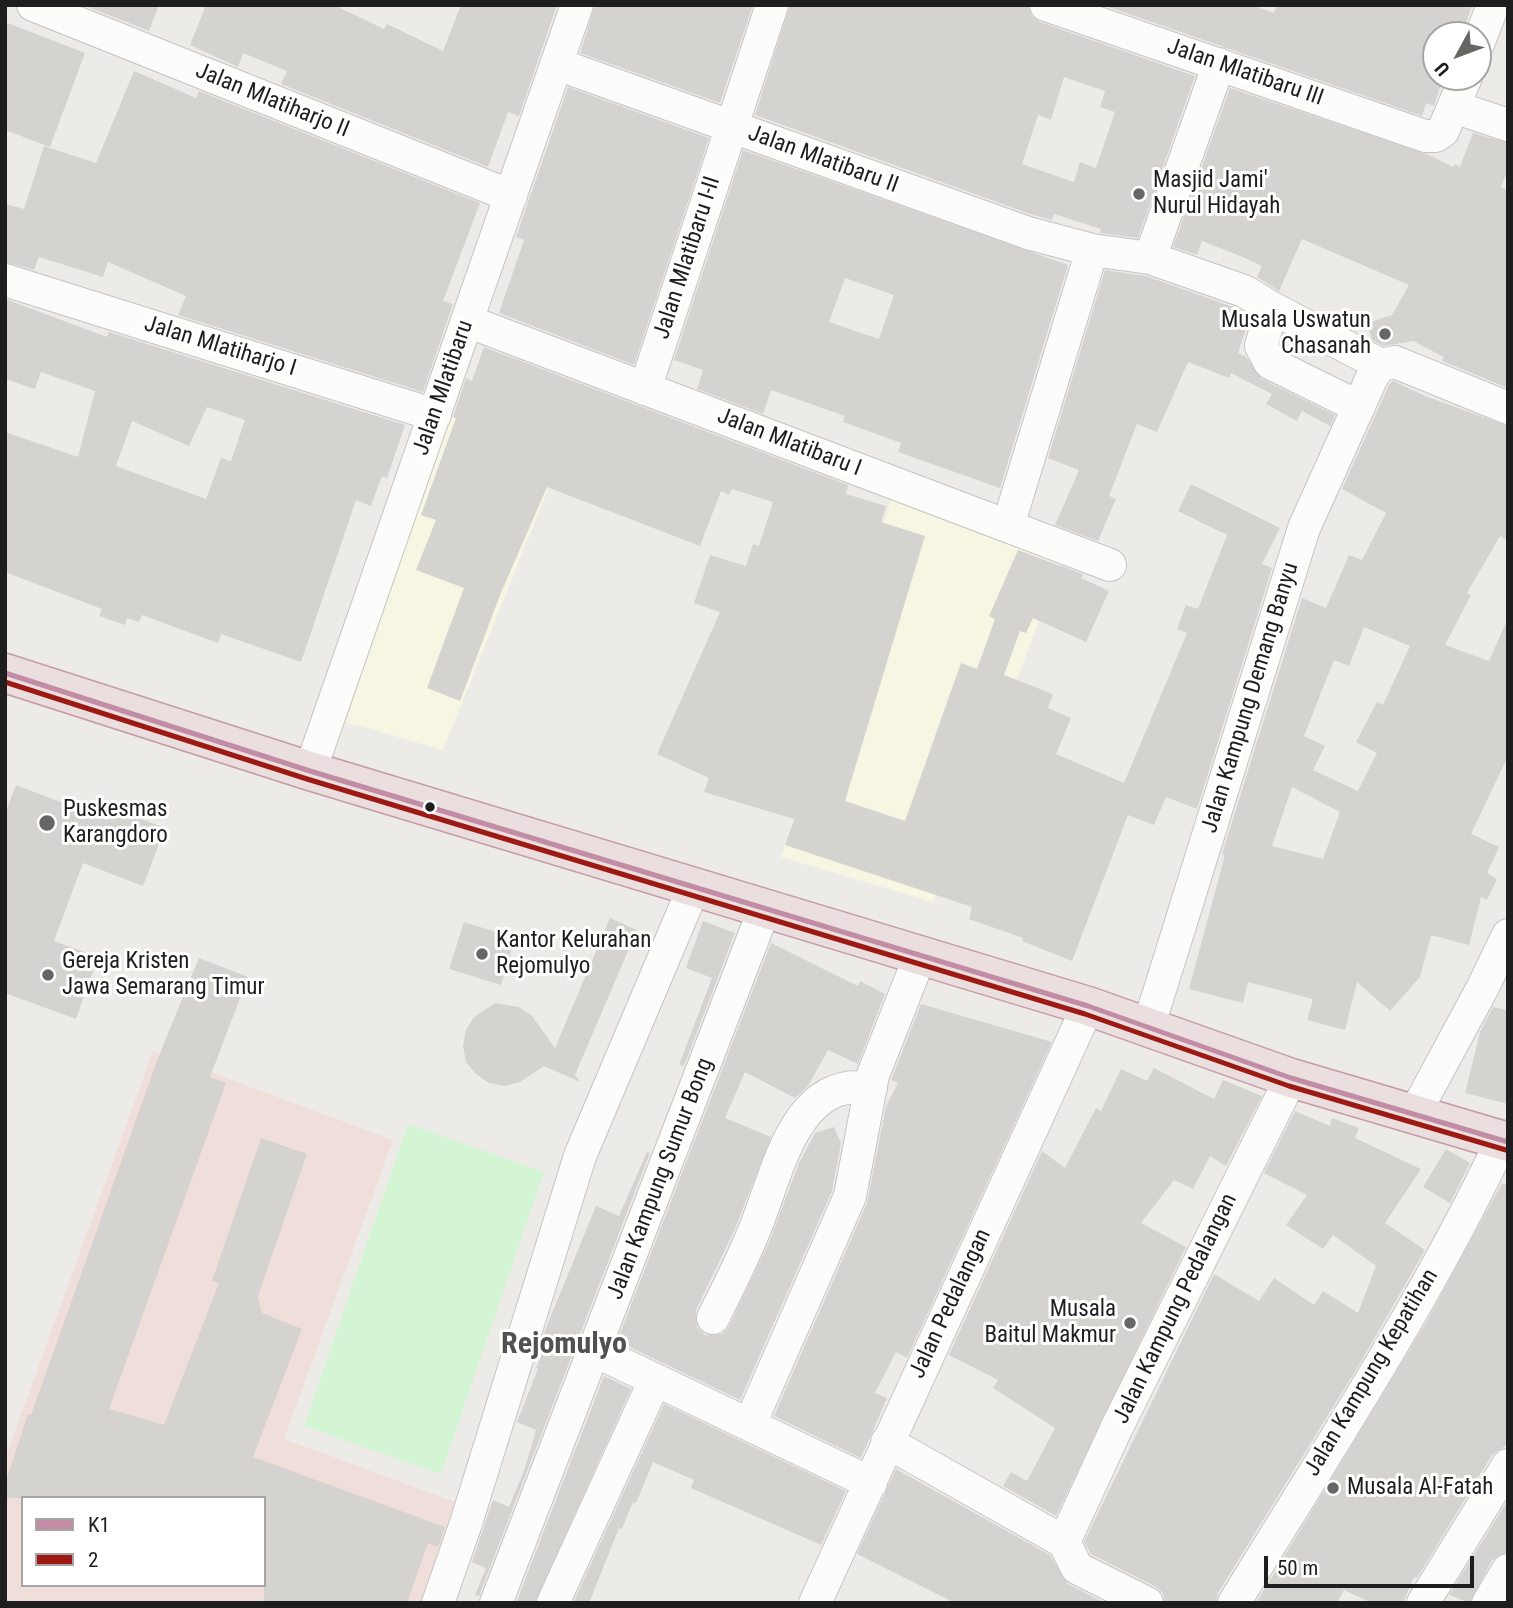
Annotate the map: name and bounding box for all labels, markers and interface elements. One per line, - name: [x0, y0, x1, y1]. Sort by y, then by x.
- north arrow: [1422, 21, 1492, 91]
- street label: Jalan Mlatibaru III: [1163, 33, 1327, 113]
- text: U: [1430, 57, 1455, 80]
- street label: Jalan Mlatiharjo II: [191, 58, 353, 144]
- street label: Jalan Mlatibaru II: [744, 120, 902, 200]
- place label: Masjid Jami' Nurul Hidayah: [1153, 167, 1280, 221]
- street label: Jalan Mlatibaru I-II: [649, 173, 727, 343]
- marker: Masjid Jami' Nurul Hidayah: [1131, 186, 1147, 202]
- place label: Musala Uswatun Chasanah: [1221, 307, 1371, 361]
- street label: Jalan Mlatiharjo I: [141, 311, 299, 383]
- street label: Jalan Mlatibaru: [408, 317, 480, 459]
- marker: Musala Uswatun Chasanah: [1377, 326, 1393, 342]
- street label: Jalan Mlatibaru I: [713, 403, 865, 483]
- street label: Jalan Kampung Demang Banyu: [1197, 559, 1305, 837]
- place label: Puskesmas Karangdoro: [63, 796, 168, 850]
- unlabelled marker: [423, 800, 437, 814]
- marker: Puskesmas Karangdoro: [37, 813, 57, 833]
- place label: Kantor Kelurahan Rejomulyo: [496, 927, 651, 981]
- marker: Kantor Kelurahan Rejomulyo: [474, 946, 490, 962]
- place label: Gereja Kristen Jawa Semarang Timur: [62, 948, 264, 1002]
- marker: Gereja Kristen Jawa Semarang Timur: [40, 967, 56, 983]
- street label: Jalan Kampung Sumur Bong: [602, 1054, 720, 1304]
- street label: Jalan Kampung Pedalangan: [1108, 1189, 1244, 1429]
- street label: Jalan Pedalangan: [904, 1225, 998, 1383]
- street label: Jalan Kampung Kepatihan: [1299, 1264, 1445, 1482]
- place label: Musala Baitul Makmur: [984, 1296, 1116, 1350]
- marker: Musala Baitul Makmur: [1122, 1315, 1138, 1331]
- district label: Rejomulyo: [501, 1327, 627, 1363]
- place label: Musala Al-Fatah: [1347, 1474, 1493, 1502]
- marker: Musala Al-Fatah: [1325, 1480, 1341, 1496]
- legend: [21, 1496, 266, 1587]
- text: K1: [88, 1513, 110, 1537]
- scale bar: [1268, 1542, 1478, 1586]
- text: 2: [88, 1548, 98, 1572]
- text: 50 m: [1277, 1556, 1318, 1580]

